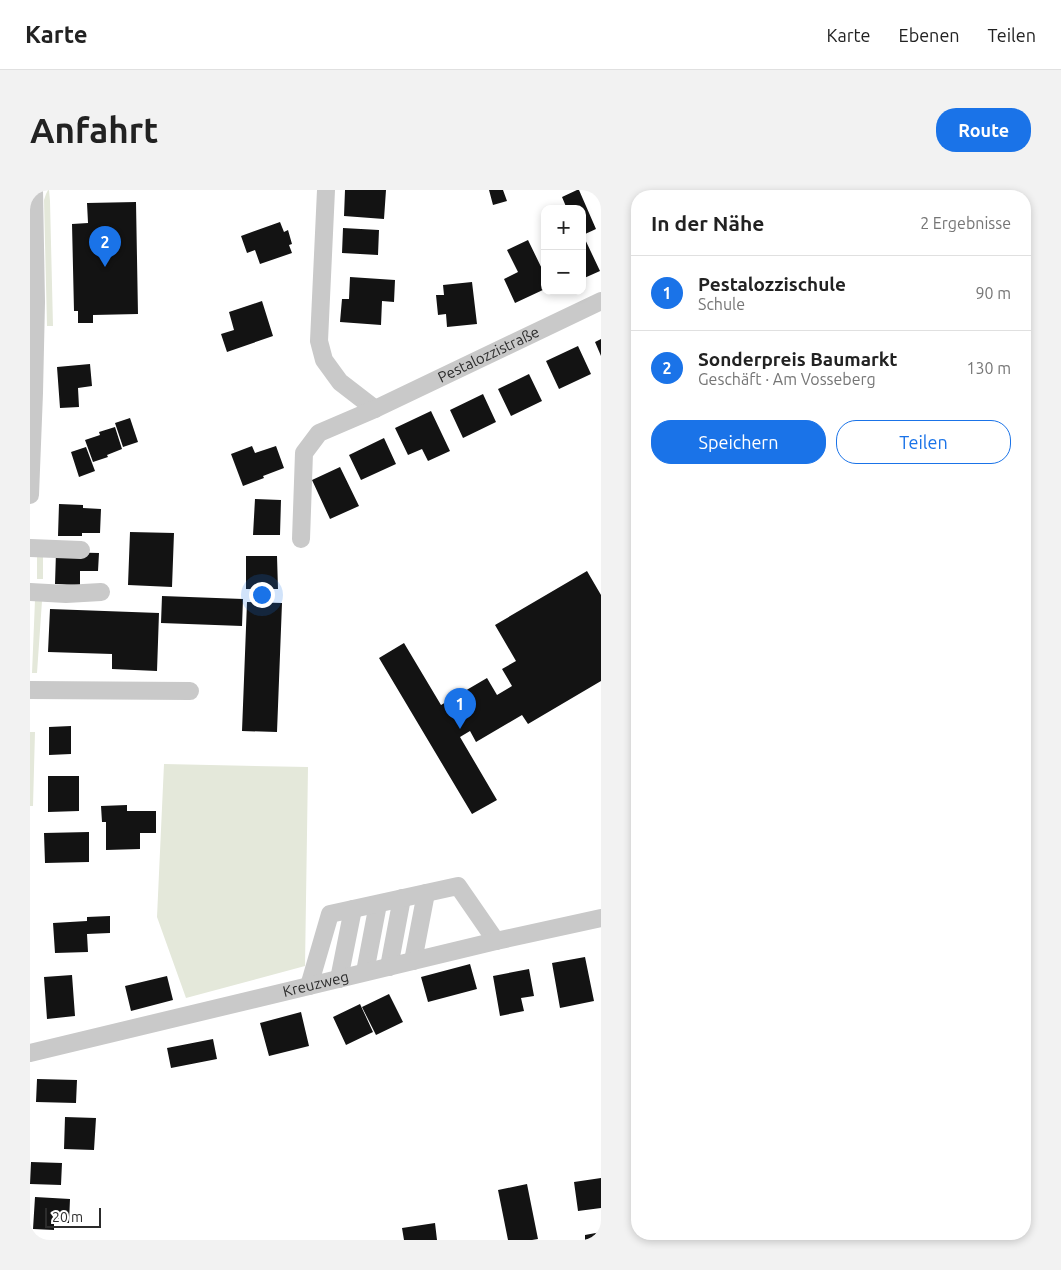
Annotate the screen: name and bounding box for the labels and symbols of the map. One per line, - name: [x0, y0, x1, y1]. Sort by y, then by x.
- pin: 2: [89, 226, 121, 267]
- street label: Pestalozzistraße: [435, 323, 542, 386]
- your location: [249, 582, 275, 608]
- pin: 1: [444, 688, 476, 729]
- street label: Kreuzweg: [281, 968, 350, 1000]
- scale bar: [45, 1205, 101, 1228]

